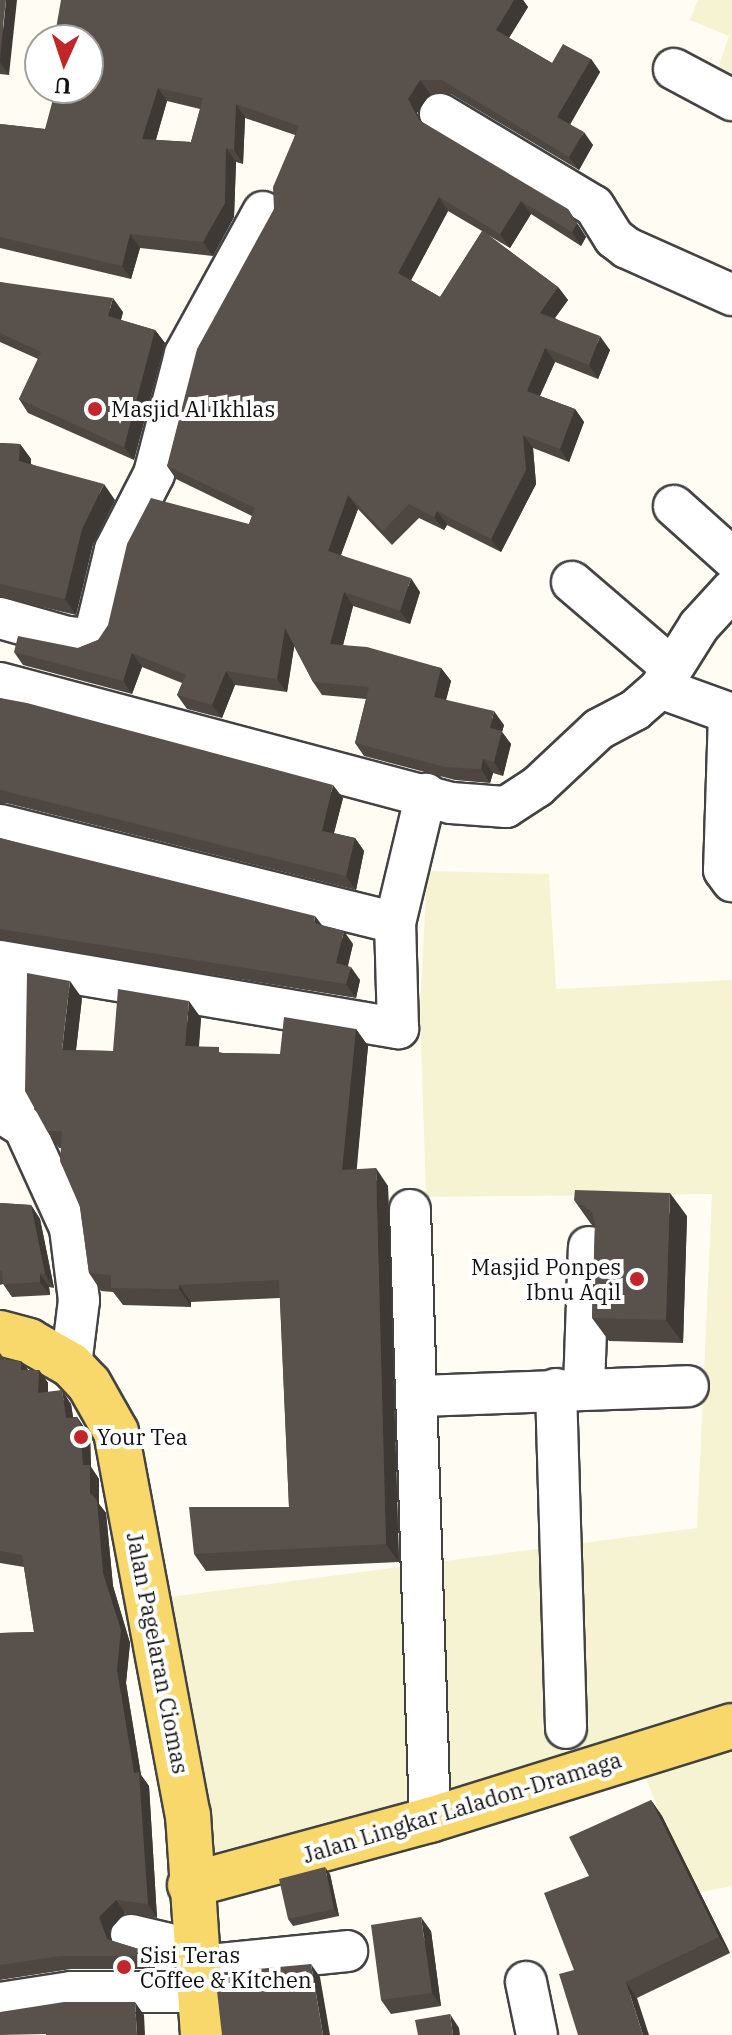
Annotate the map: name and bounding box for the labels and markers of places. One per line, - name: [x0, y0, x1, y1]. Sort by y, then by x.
- place label: Masjid Al Ikhlas: [111, 396, 275, 422]
- marker: Masjid Al Ikhlas: [86, 400, 104, 418]
- place label: Masjid Ponpes Ibnu Aqil: [471, 1253, 621, 1304]
- marker: Masjid Ponpes Ibnu Aqil: [628, 1270, 646, 1288]
- place label: Your Tea: [97, 1424, 188, 1450]
- marker: Your Tea: [72, 1428, 90, 1446]
- place label: Sisi Teras Coffee & Kitchen: [140, 1941, 312, 1992]
- marker: Sisi Teras Coffee & Kitchen: [115, 1958, 133, 1976]

